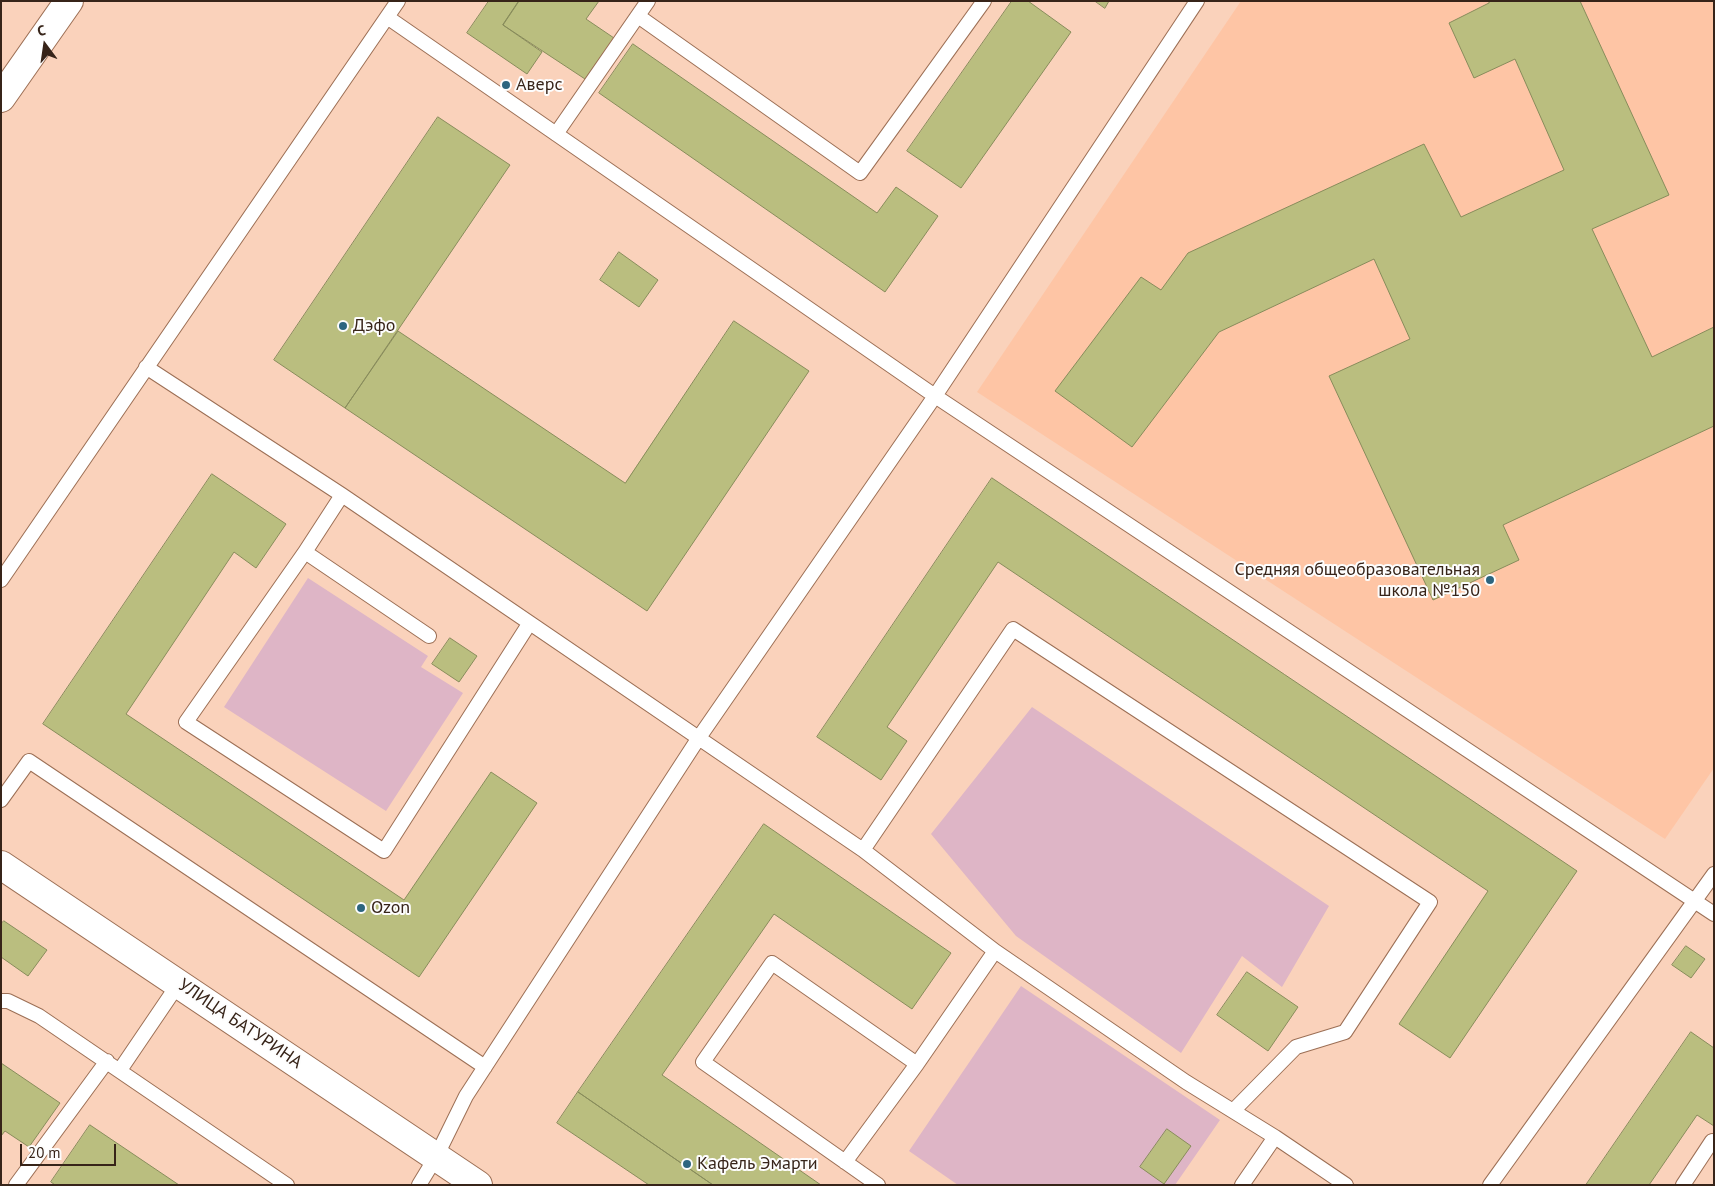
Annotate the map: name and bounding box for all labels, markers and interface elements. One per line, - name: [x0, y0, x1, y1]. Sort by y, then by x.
- north arrow: [20, 20, 70, 70]
- text: С: [35, 21, 47, 40]
- place label: Аверс: [516, 74, 563, 96]
- marker: Аверс: [500, 79, 512, 91]
- place label: Дэфо: [353, 315, 395, 337]
- marker: Дэфо: [337, 320, 349, 332]
- place label: Средняя общеобразовательная школа №150: [1234, 559, 1480, 602]
- marker: Средняя общеобразовательная школа №150: [1484, 574, 1496, 586]
- place label: Ozon: [371, 897, 410, 919]
- marker: Ozon: [355, 902, 367, 914]
- street label: УЛИЦА БАТУРИНА: [174, 975, 306, 1073]
- scale bar: [22, 1134, 119, 1166]
- text: 20 m: [28, 1143, 61, 1162]
- place label: Кафель Эмарти: [697, 1153, 817, 1175]
- marker: Кафель Эмарти: [681, 1158, 693, 1170]

